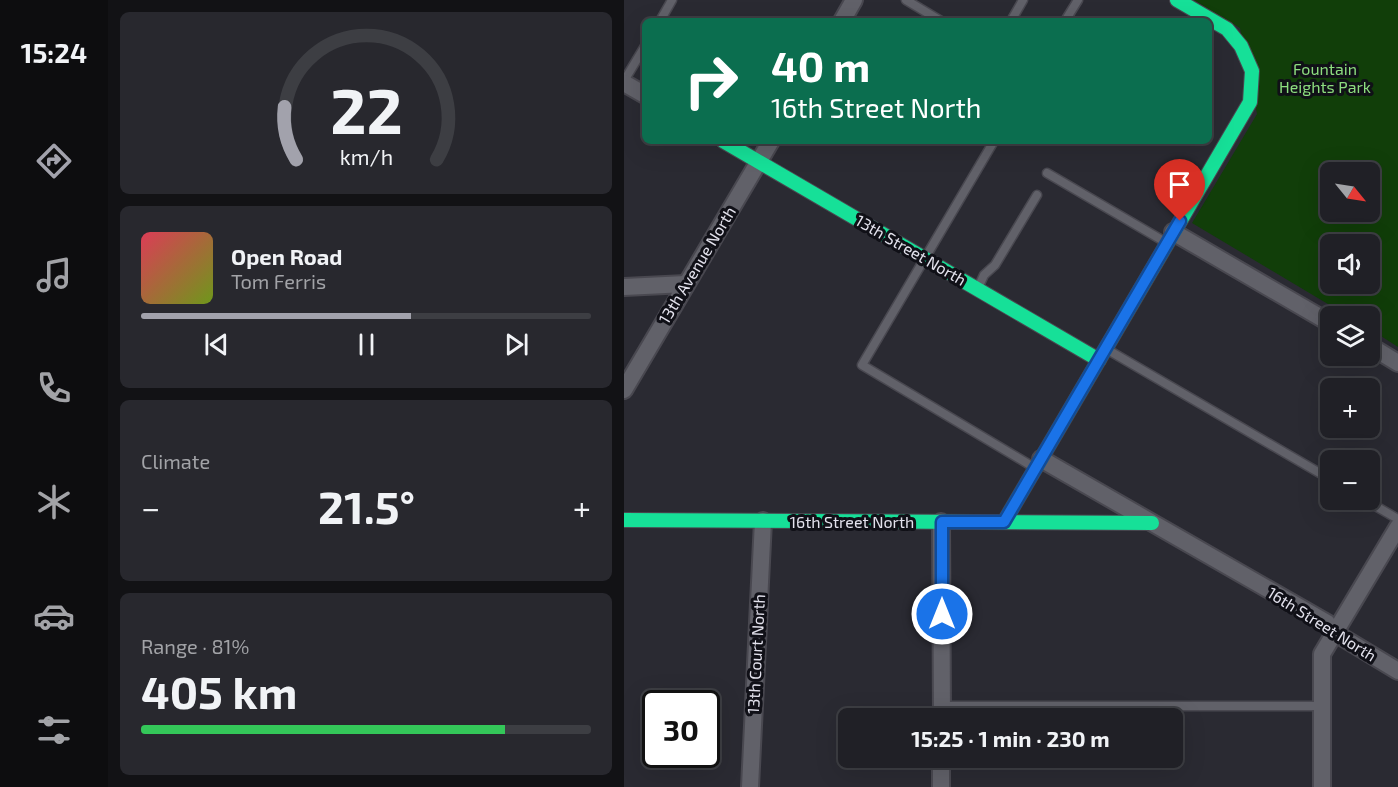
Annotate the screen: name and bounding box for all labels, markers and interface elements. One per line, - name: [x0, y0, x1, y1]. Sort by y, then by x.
- text: 15:24: [21, 36, 87, 68]
- text: 40 m: [771, 40, 870, 90]
- icon: right: [672, 42, 750, 120]
- park label: Fountain Heights Park: [1279, 59, 1371, 96]
- text: 22: [330, 72, 402, 147]
- text: 16th Street North: [771, 91, 981, 123]
- icon: directions: [33, 140, 75, 182]
- text: km/h: [339, 144, 393, 169]
- pin: [1154, 159, 1205, 221]
- north arrow: [1320, 162, 1380, 222]
- map controls: [1320, 162, 1380, 510]
- icon: arrive: [1163, 168, 1196, 201]
- street label: 13th Avenue North: [654, 203, 739, 327]
- street label: 13th Street North: [853, 210, 970, 289]
- button: sound: [1320, 234, 1380, 294]
- text: Open Road: [231, 243, 343, 269]
- icon: music: [33, 254, 75, 296]
- text: Tom Ferris: [231, 269, 326, 293]
- button: layers: [1320, 306, 1380, 366]
- icon: previous: [200, 328, 233, 361]
- icon: pause: [350, 328, 383, 361]
- icon: next: [500, 328, 533, 361]
- icon: phone: [33, 367, 75, 409]
- button: +: [1320, 378, 1380, 438]
- text: Climate: [141, 449, 210, 473]
- button: −: [1320, 450, 1380, 510]
- text: 21.5°: [318, 479, 415, 533]
- icon: climate: [33, 481, 75, 523]
- text: −: [141, 487, 160, 527]
- text: +: [573, 487, 591, 527]
- street label: 16th Street North: [790, 512, 914, 531]
- position arrow: [910, 582, 974, 646]
- street label: 16th Street North: [1264, 582, 1380, 665]
- street label: 13th Court North: [743, 594, 768, 714]
- icon: car: [33, 595, 75, 637]
- text: Range · 81%: [141, 634, 249, 658]
- text: 405 km: [141, 664, 297, 718]
- speed limit sign: 30: [642, 690, 720, 768]
- icon: filters: [33, 709, 75, 751]
- text: 15:25 · 1 min · 230 m: [911, 725, 1110, 751]

